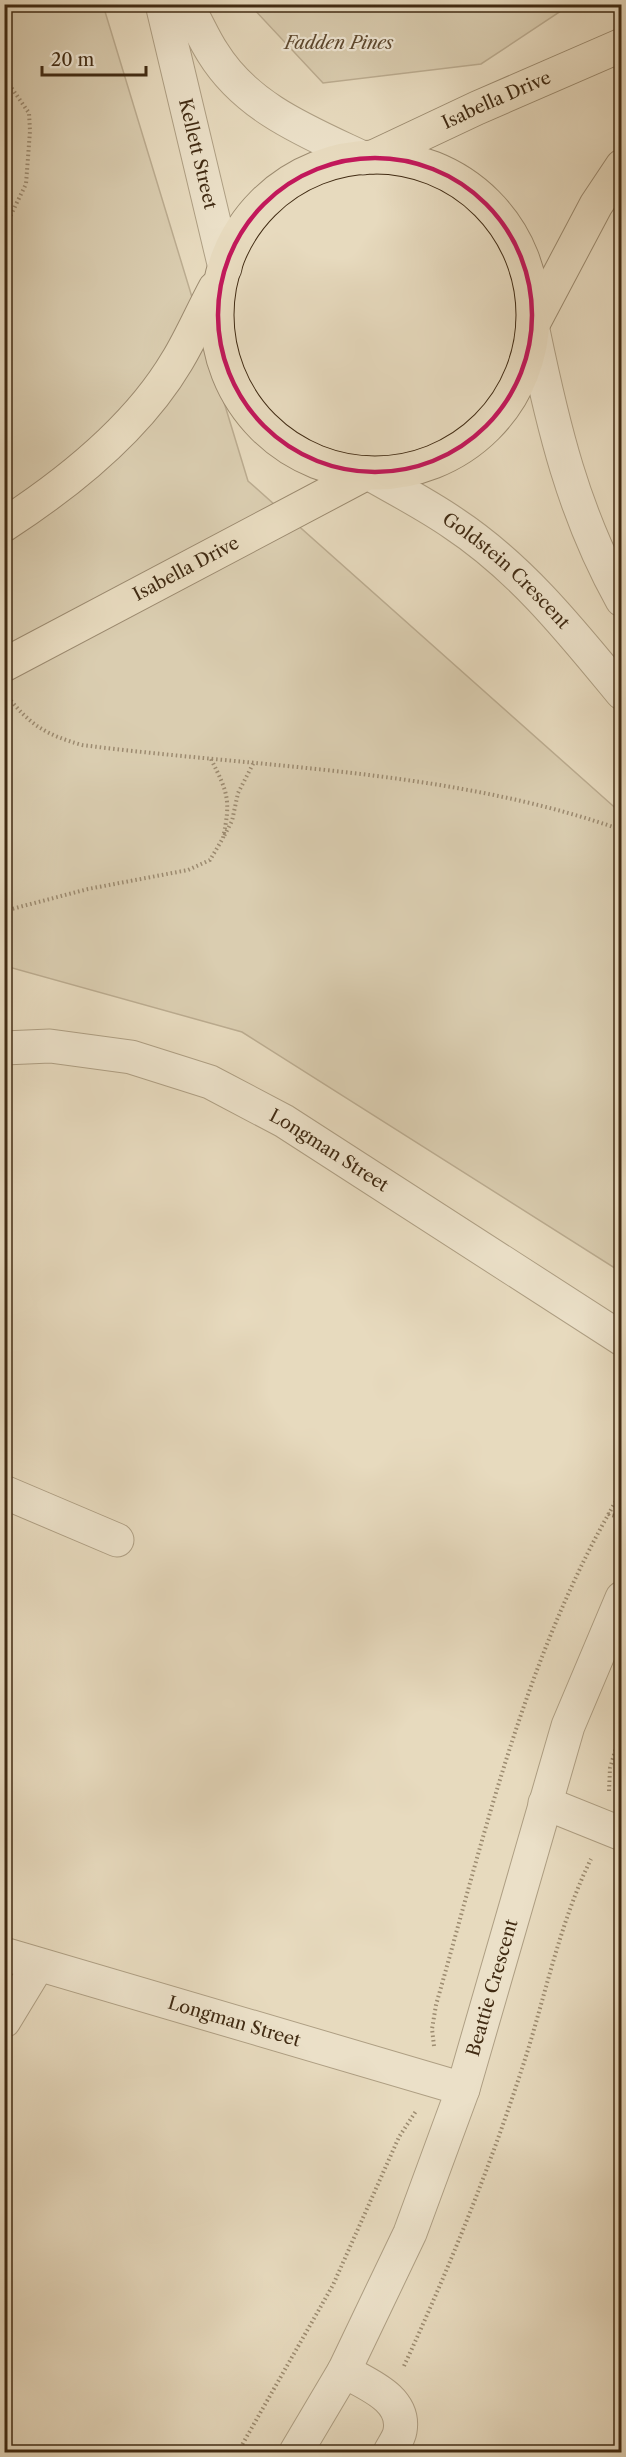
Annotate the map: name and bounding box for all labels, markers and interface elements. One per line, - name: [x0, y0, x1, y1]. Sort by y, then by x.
- park label: Fadden Pines: [283, 32, 394, 54]
- scale bar: [42, 39, 146, 77]
- text: 20 m: [51, 49, 95, 71]
- street label: Isabella Drive: [439, 66, 554, 134]
- street label: Kellett Street: [174, 96, 222, 212]
- street label: Goldstein Crescent: [438, 508, 575, 634]
- street label: Isabella Drive: [129, 532, 243, 606]
- street label: Longman Street: [266, 1104, 393, 1197]
- street label: Beattie Crescent: [462, 1916, 523, 2059]
- street label: Longman Street: [165, 1992, 304, 2052]

